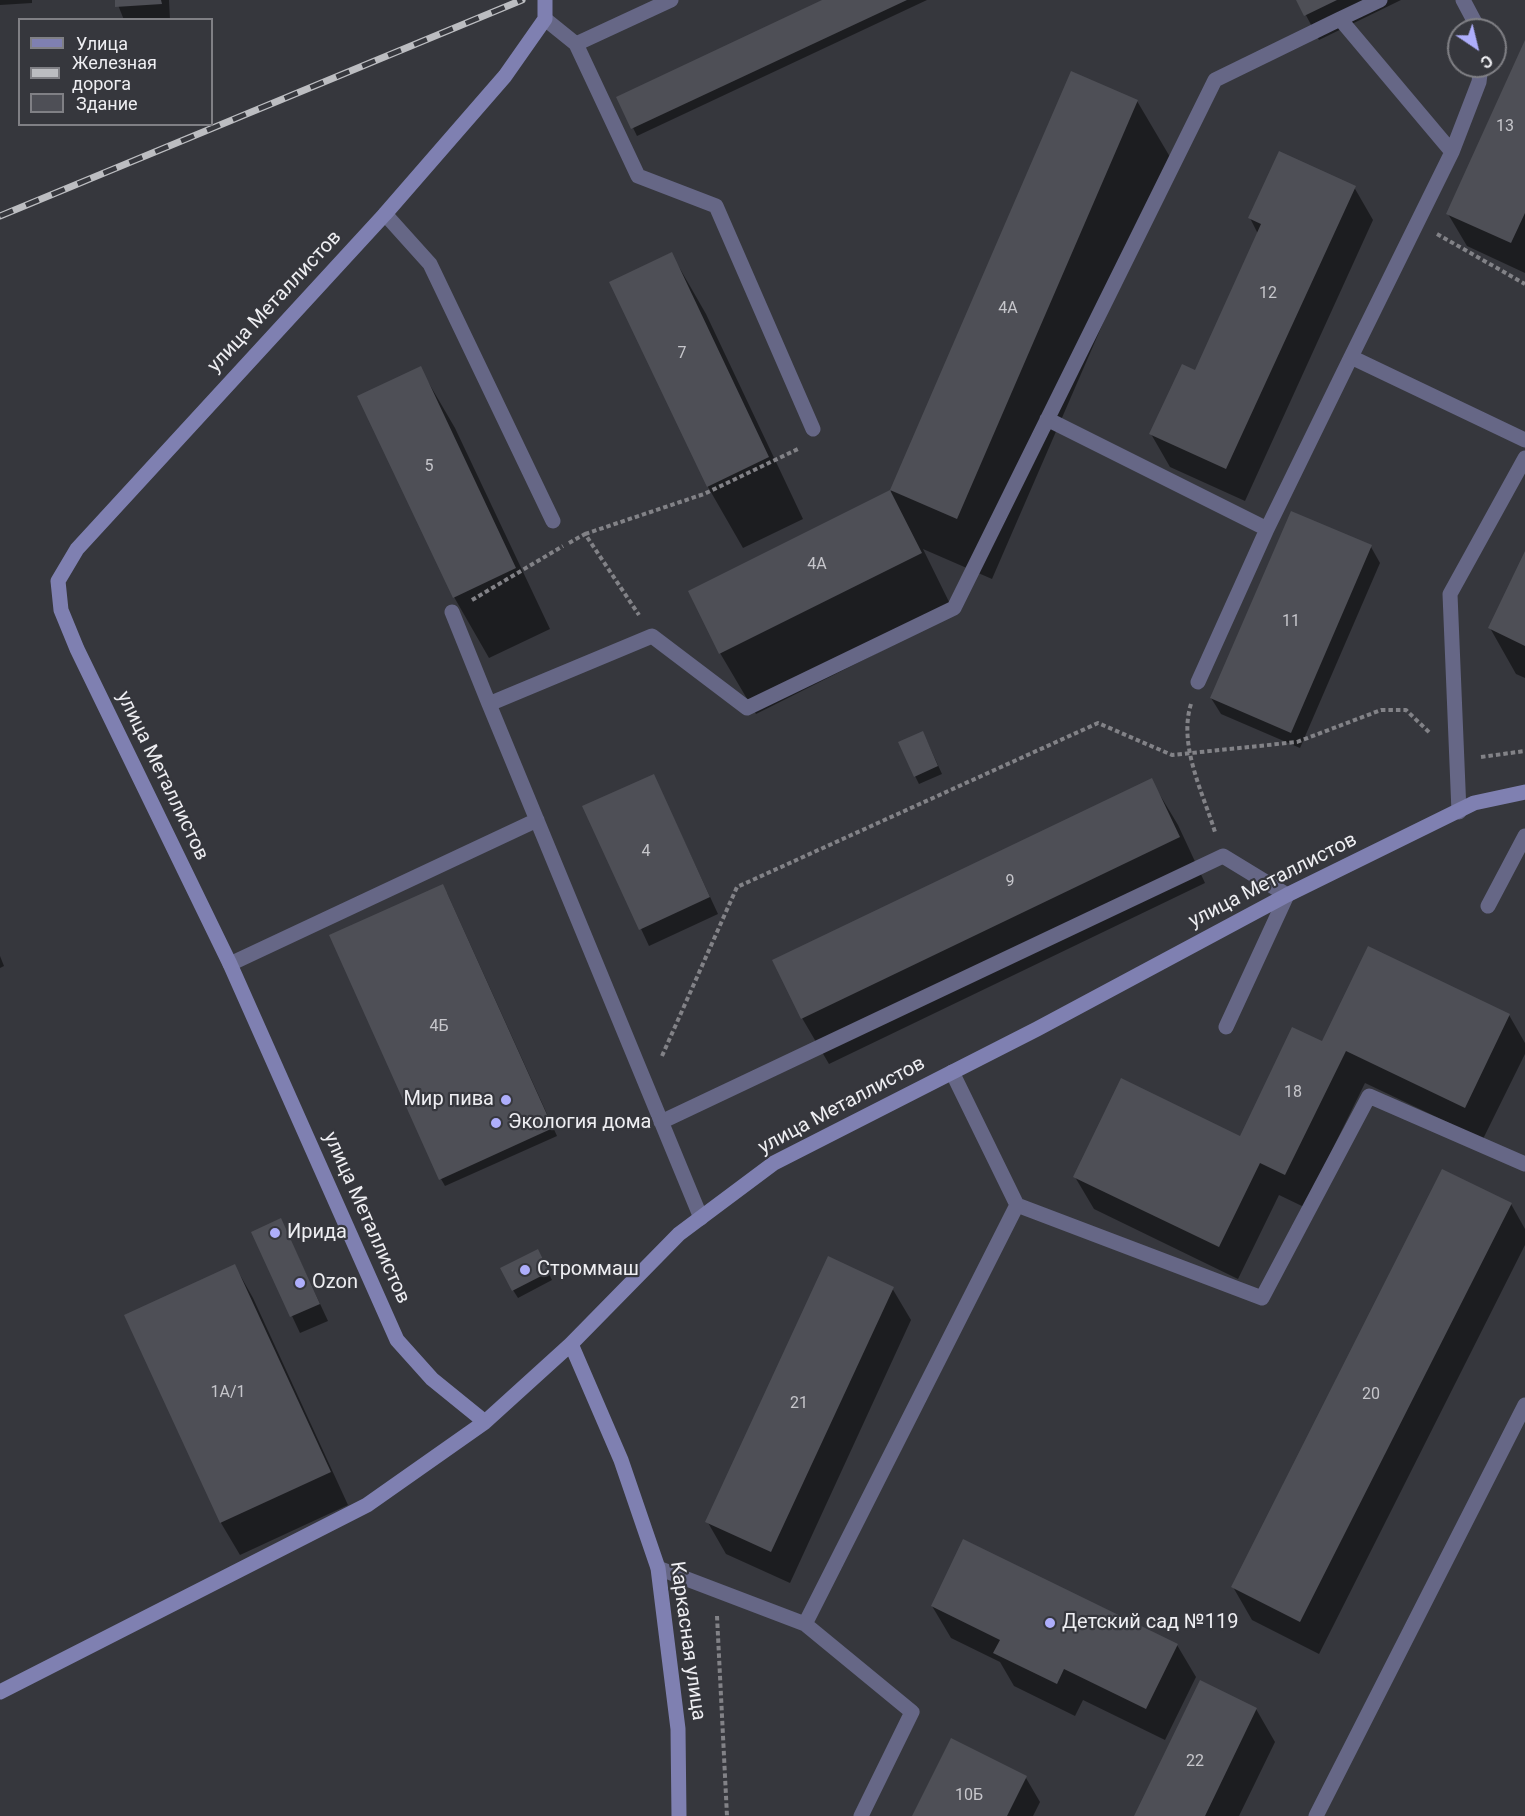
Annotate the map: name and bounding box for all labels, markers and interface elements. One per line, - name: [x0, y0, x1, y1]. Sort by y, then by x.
- legend: [18, 18, 213, 126]
- north arrow: [1447, 18, 1507, 78]
- text: Улица: [76, 33, 128, 54]
- text: С: [1477, 51, 1496, 72]
- text: Железная дорога: [72, 52, 157, 94]
- text: Здание: [76, 93, 138, 114]
- house number: 13: [1496, 117, 1514, 137]
- street label: улица Металлистов: [203, 226, 347, 378]
- house number: 12: [1259, 284, 1277, 304]
- house number: 4А: [998, 299, 1018, 319]
- house number: 7: [678, 344, 686, 364]
- house number: 5: [425, 457, 433, 477]
- house number: 4А: [807, 555, 827, 575]
- house number: 11: [1282, 612, 1300, 632]
- street label: улица Металлистов: [111, 687, 213, 865]
- street label: улица Металлистов: [1185, 828, 1361, 934]
- house number: 4: [642, 842, 650, 862]
- house number: 9: [1006, 872, 1014, 892]
- house number: 4Б: [429, 1017, 449, 1037]
- street label: улица Металлистов: [755, 1052, 929, 1160]
- house number: 18: [1284, 1083, 1302, 1103]
- place label: Мир пива: [403, 1088, 494, 1112]
- marker: Мир пива: [499, 1093, 513, 1107]
- place label: Экология дома: [508, 1111, 651, 1135]
- marker: Экология дома: [489, 1116, 503, 1130]
- street label: улица Металлистов: [317, 1128, 415, 1308]
- place label: Ирида: [287, 1221, 347, 1245]
- marker: Ирида: [268, 1226, 282, 1240]
- place label: Строммаш: [537, 1258, 639, 1282]
- marker: Строммаш: [518, 1263, 532, 1277]
- place label: Ozon: [312, 1271, 358, 1295]
- marker: Ozon: [293, 1276, 307, 1290]
- house number: 1А/1: [210, 1383, 246, 1403]
- house number: 20: [1362, 1385, 1380, 1405]
- house number: 21: [790, 1394, 808, 1414]
- street label: Каркасная улица: [664, 1560, 710, 1722]
- place label: Детский сад №119: [1062, 1611, 1238, 1635]
- marker: Детский сад №119: [1043, 1616, 1057, 1630]
- house number: 22: [1186, 1752, 1204, 1772]
- house number: 10Б: [955, 1786, 983, 1806]

